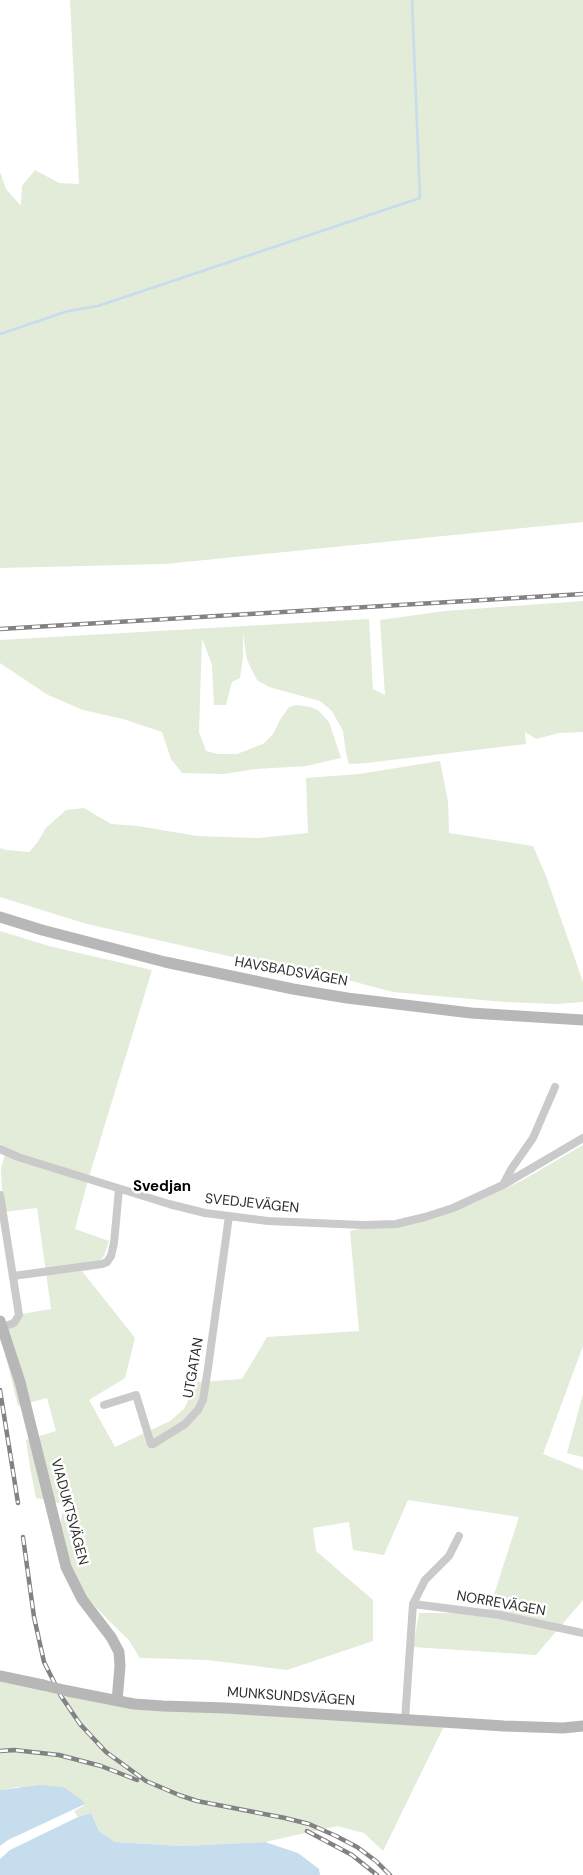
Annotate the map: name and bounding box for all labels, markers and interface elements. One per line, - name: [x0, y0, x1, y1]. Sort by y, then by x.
- street label: HAVSBADSVÄGEN: [233, 954, 349, 990]
- district label: Svedjan: [133, 1178, 191, 1196]
- street label: SVEDJEVÄGEN: [204, 1191, 300, 1217]
- street label: UTGATAN: [180, 1336, 208, 1400]
- street label: VIADUKTSVÄGEN: [47, 1457, 91, 1567]
- street label: NORREVÄGEN: [455, 1588, 547, 1620]
- street label: MUNKSUNDSVÄGEN: [226, 1684, 356, 1710]

